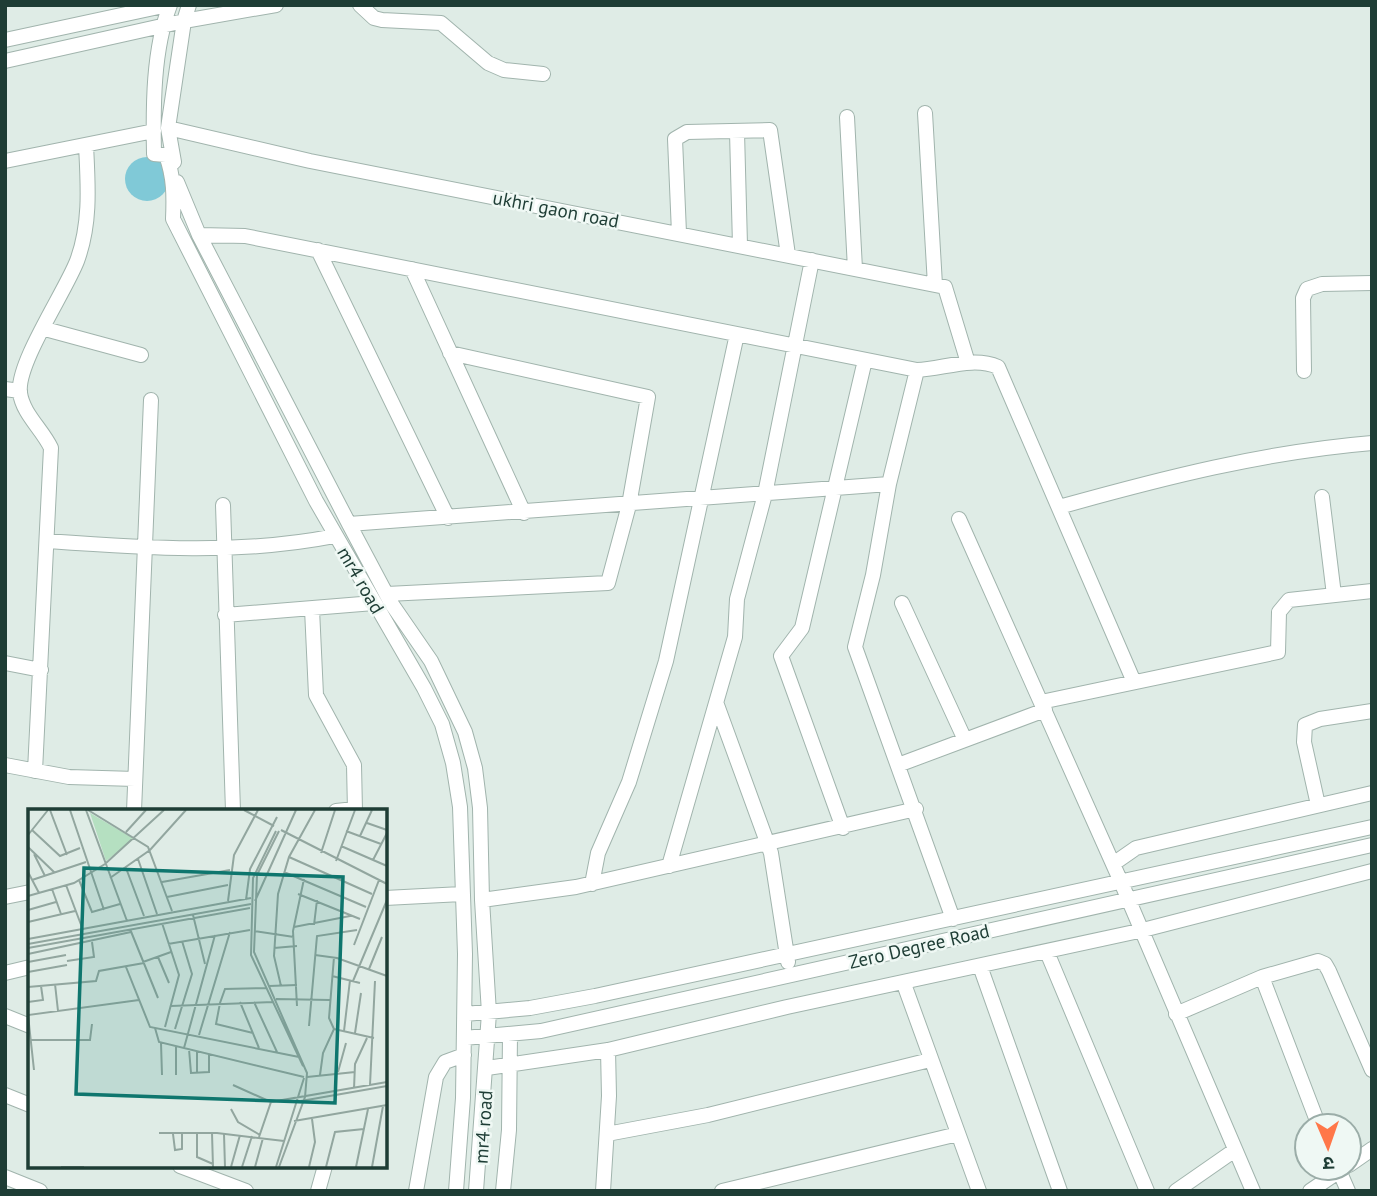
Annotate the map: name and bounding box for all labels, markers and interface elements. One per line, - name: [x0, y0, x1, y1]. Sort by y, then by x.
- street label: ukhri gaon road: [491, 185, 621, 233]
- street label: mr4 road: [332, 542, 390, 618]
- inset map: [28, 809, 387, 1168]
- street label: Zero Degree Road: [846, 918, 992, 974]
- street label: mr4 road: [468, 1089, 498, 1165]
- north arrow: [1293, 1112, 1363, 1182]
- text: उ: [1322, 1152, 1335, 1176]

